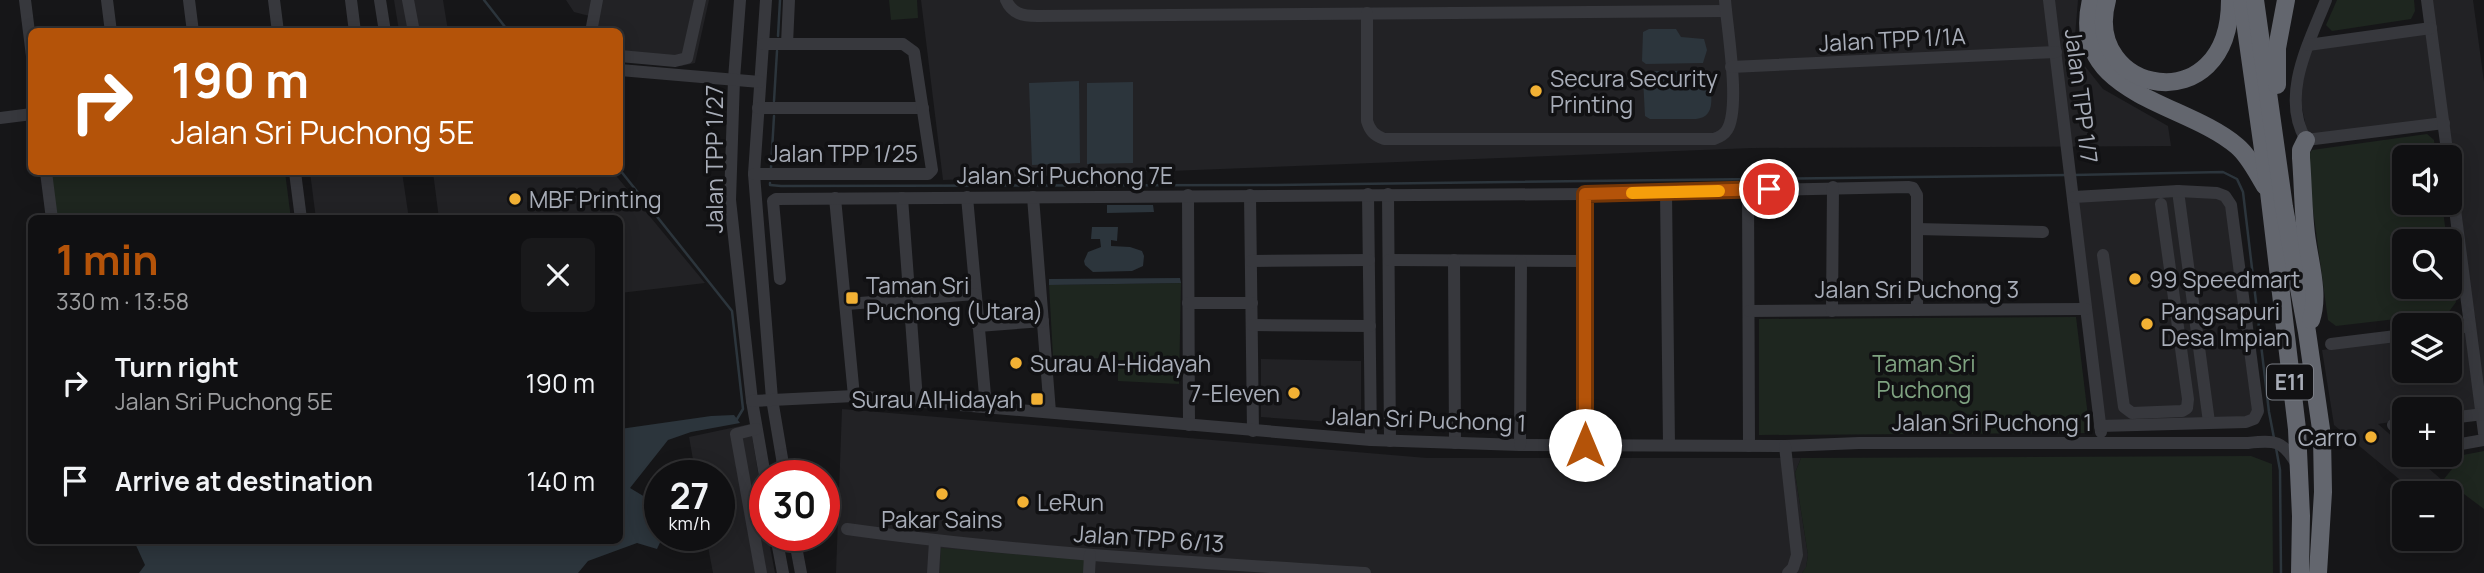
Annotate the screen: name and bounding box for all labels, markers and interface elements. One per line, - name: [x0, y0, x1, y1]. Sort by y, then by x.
- street label: Jalan TPP 1/1A: [1818, 19, 1967, 59]
- street label: Jalan TPP 1/7: [2058, 27, 2106, 165]
- text: 190 m: [171, 46, 309, 113]
- icon: right: [56, 56, 147, 147]
- place label: Secura Security Printing: [1550, 62, 1718, 120]
- marker: Secura Security Printing: [1528, 83, 1544, 99]
- street label: Jalan TPP 1/27: [698, 85, 730, 233]
- text: Jalan Sri Puchong 5E: [171, 110, 474, 154]
- street label: Jalan TPP 1/25: [768, 137, 918, 169]
- map controls: [2392, 145, 2462, 551]
- button: sound: [2392, 145, 2462, 215]
- street label: Jalan Sri Puchong 7E: [957, 159, 1173, 191]
- pin: [1739, 159, 1799, 219]
- icon: arrive: [1750, 170, 1788, 208]
- place label: MBF Printing: [529, 183, 662, 215]
- marker: MBF Printing: [507, 191, 523, 207]
- button: search: [2392, 229, 2462, 299]
- text: 1 min: [56, 230, 159, 288]
- button: close: [521, 238, 595, 312]
- place label: 99 Speedmart: [2149, 263, 2300, 295]
- place label: Taman Sri Puchong (Utara): [866, 269, 1043, 327]
- marker: 99 Speedmart: [2127, 271, 2143, 287]
- street label: Jalan Sri Puchong 3: [1815, 273, 2019, 305]
- text: 330 m · 13:58: [56, 285, 189, 317]
- marker: Taman Sri Puchong (Utara): [844, 290, 860, 306]
- place label: Pangsapuri Desa Impian: [2161, 295, 2290, 353]
- button: layers: [2392, 313, 2462, 383]
- marker: Pangsapuri Desa Impian: [2139, 316, 2155, 332]
- place label: Surau Al-Hidayah: [1030, 347, 1211, 379]
- park label: Taman Sri Puchong: [1872, 347, 1976, 405]
- text: Turn right: [115, 349, 239, 385]
- marker: Surau Al-Hidayah: [1008, 355, 1024, 371]
- icon: right: [56, 364, 94, 402]
- road number: E11: [2267, 364, 2313, 400]
- text: 190 m: [526, 365, 595, 401]
- place label: 7-Eleven: [1190, 377, 1280, 409]
- place label: Surau AlHidayah: [851, 383, 1023, 415]
- text: Jalan Sri Puchong 5E: [115, 385, 333, 417]
- marker: 7-Eleven: [1286, 385, 1302, 401]
- marker: Surau AlHidayah: [1029, 391, 1045, 407]
- button: +: [2392, 397, 2462, 467]
- street label: Jalan Sri Puchong 1: [1325, 400, 1527, 438]
- street label: Jalan Sri Puchong 1: [1892, 406, 2092, 438]
- position arrow: [1548, 408, 1622, 482]
- place label: Carro: [2298, 421, 2357, 453]
- marker: Carro: [2363, 429, 2379, 445]
- speed limit sign: 30: [749, 460, 840, 551]
- icon: arrive: [56, 462, 94, 500]
- text: Arrive at destination: [115, 463, 373, 499]
- text: 140 m: [526, 463, 595, 499]
- text: 27: [670, 472, 709, 520]
- button: −: [2392, 481, 2462, 551]
- marker: Pakar Sains: [934, 486, 950, 502]
- place label: LeRun: [1037, 486, 1104, 518]
- marker: LeRun: [1015, 494, 1031, 510]
- place label: Pakar Sains: [881, 503, 1003, 535]
- text: km/h: [669, 511, 710, 535]
- street label: Jalan TPP 6/13: [1073, 517, 1225, 559]

